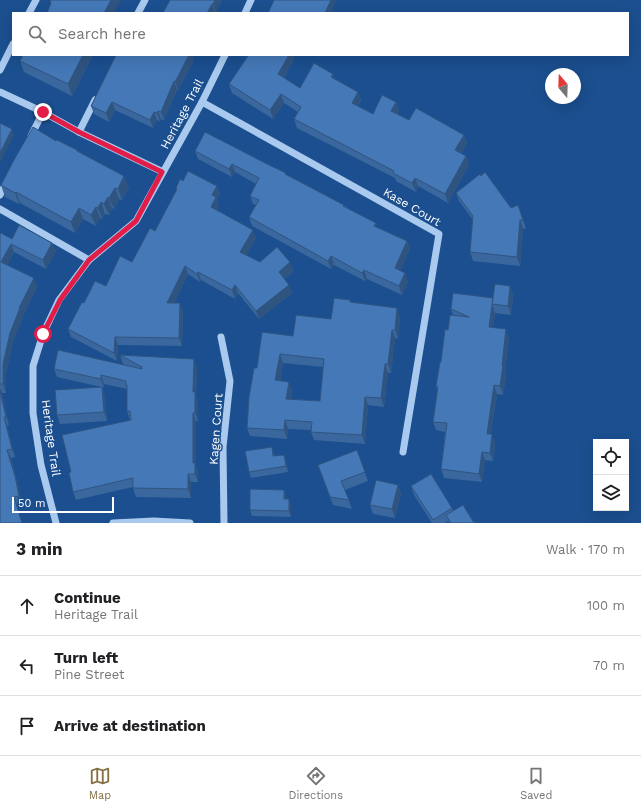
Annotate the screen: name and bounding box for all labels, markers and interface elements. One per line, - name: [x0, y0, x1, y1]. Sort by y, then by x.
- search box: [12, 12, 629, 56]
- icon: search: [26, 23, 48, 45]
- text: Search here: [58, 25, 146, 43]
- north arrow: [545, 68, 581, 104]
- street label: Heritage Trail: [158, 76, 207, 151]
- route end: [34, 103, 52, 121]
- street label: Kase Court: [381, 185, 443, 229]
- route start: [34, 325, 52, 343]
- street label: Kagen Court: [207, 393, 225, 465]
- street label: Heritage Trail: [39, 399, 63, 478]
- map controls: [593, 439, 629, 511]
- button: locate: [593, 439, 629, 475]
- button: layers: [593, 475, 629, 511]
- scale bar: [12, 495, 114, 514]
- text: 50 m: [18, 497, 45, 510]
- text: 3 min: [16, 539, 62, 559]
- text: Walk · 170 m: [546, 542, 625, 557]
- text: Continue: [54, 589, 121, 607]
- icon: ahead: [16, 595, 38, 617]
- text: 100 m: [587, 598, 625, 613]
- text: Heritage Trail: [54, 607, 138, 622]
- text: Turn left: [54, 649, 118, 667]
- icon: left: [16, 655, 38, 677]
- text: 70 m: [593, 658, 625, 673]
- text: Pine Street: [54, 667, 125, 682]
- icon: arrive: [16, 715, 38, 737]
- text: Arrive at destination: [54, 717, 206, 735]
- tab: Map: [89, 765, 111, 802]
- tab: Directions: [289, 765, 343, 802]
- tab: Saved: [520, 765, 552, 802]

